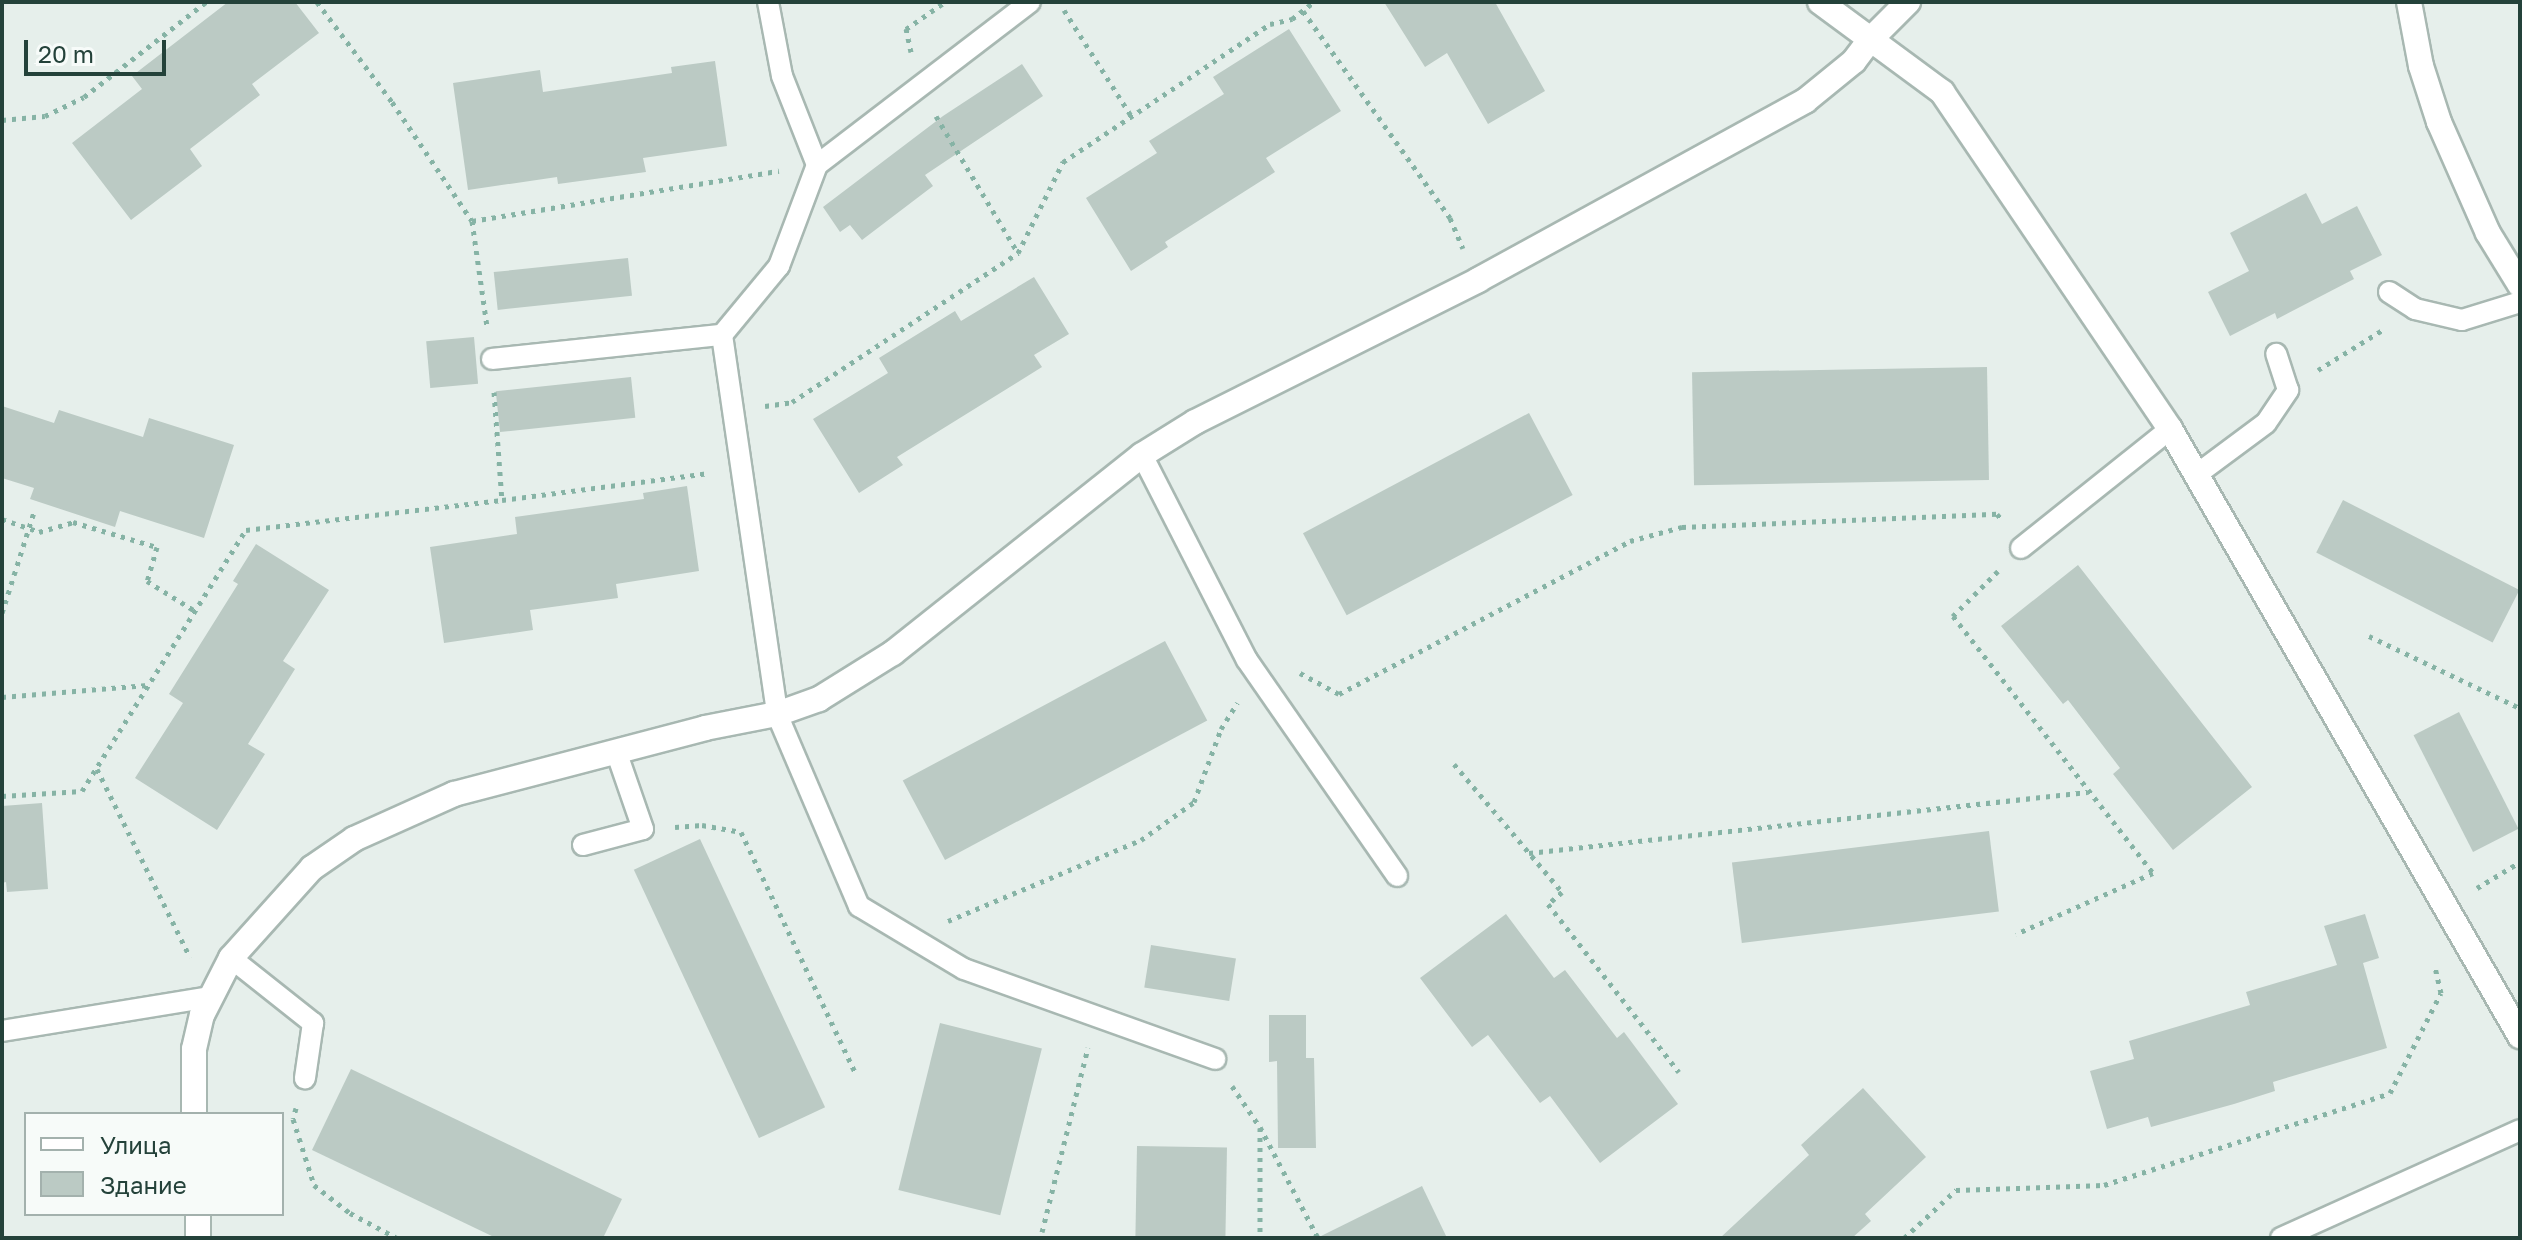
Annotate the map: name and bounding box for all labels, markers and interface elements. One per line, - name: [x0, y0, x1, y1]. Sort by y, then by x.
- scale bar: [28, 24, 170, 74]
- text: 20 m: [38, 39, 94, 68]
- legend: [24, 1112, 284, 1216]
- text: Улица: [100, 1130, 172, 1159]
- text: Здание: [100, 1170, 187, 1199]

